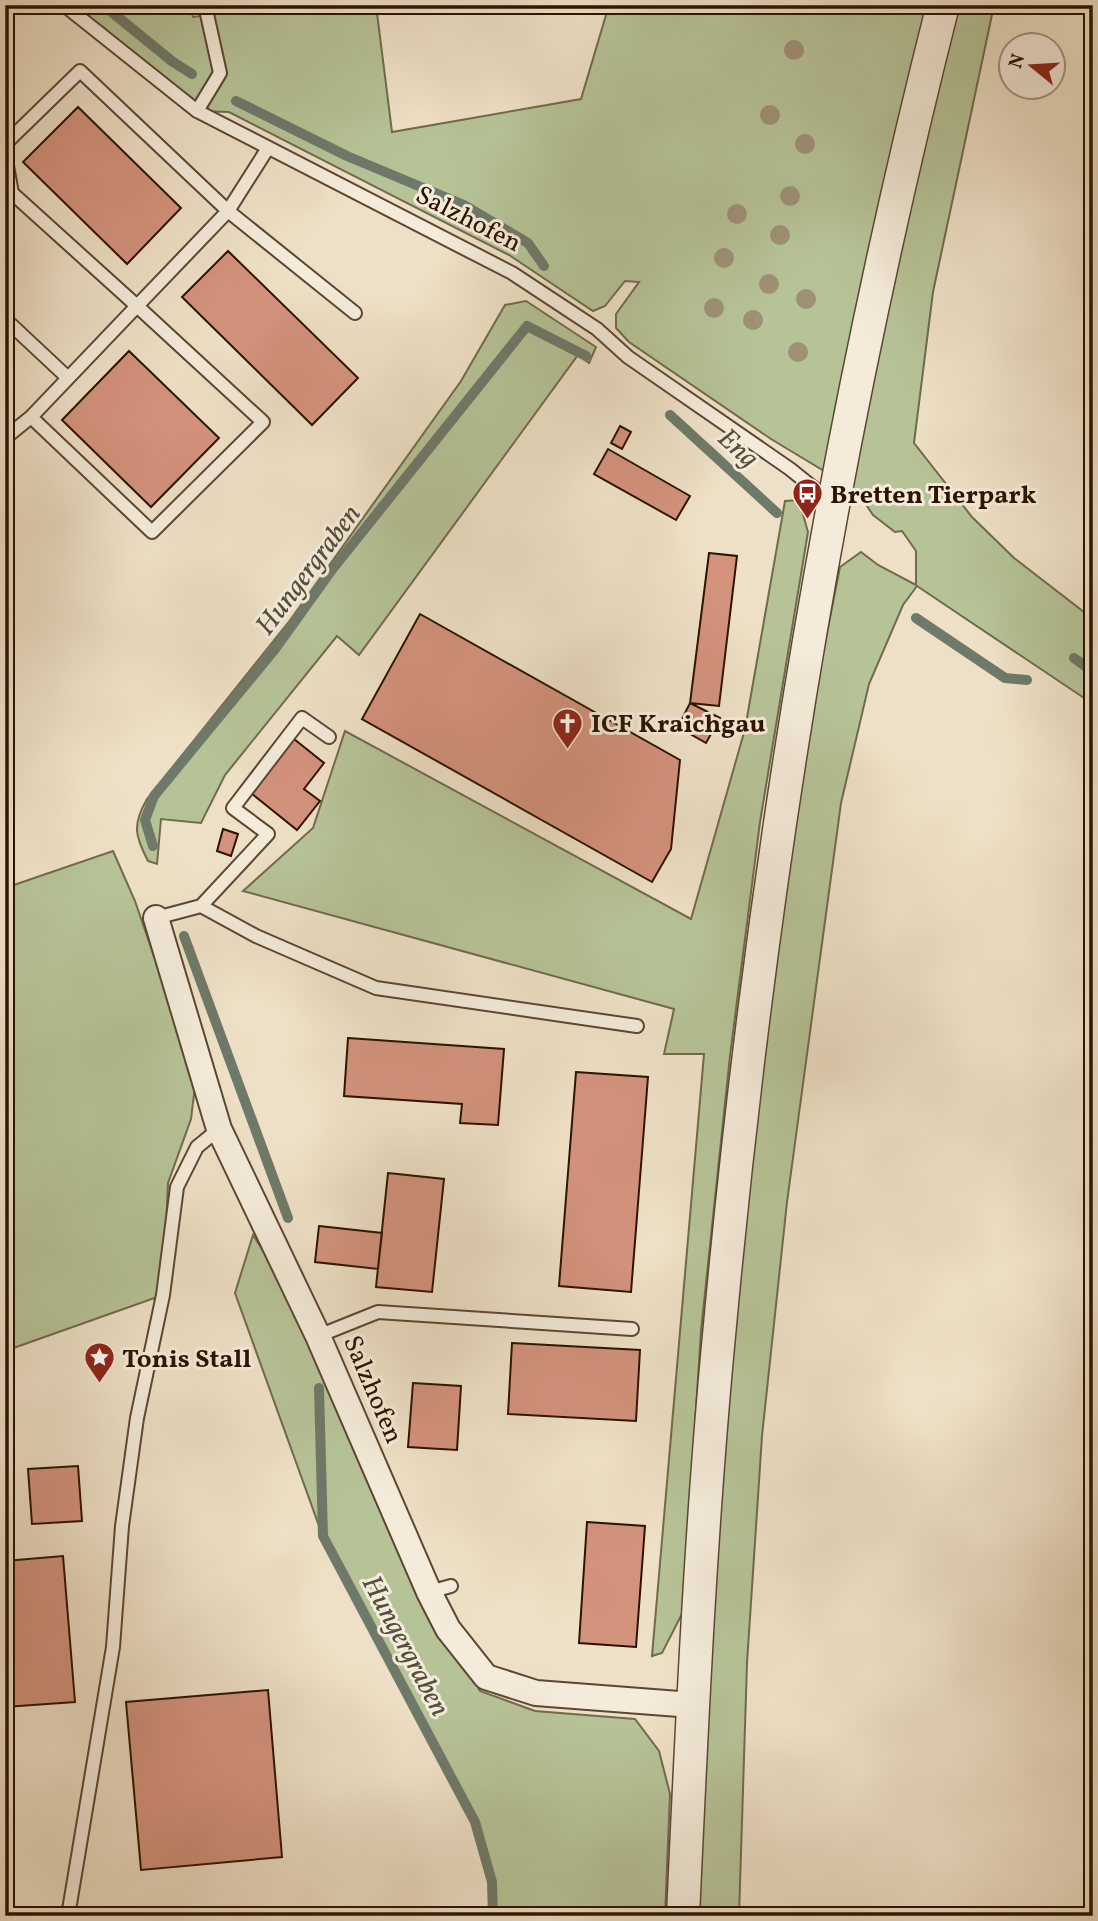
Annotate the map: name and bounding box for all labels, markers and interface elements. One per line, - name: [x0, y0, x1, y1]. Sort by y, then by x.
- north arrow: [996, 32, 1066, 102]
- text: N: [1003, 51, 1032, 72]
- street label: Salzhofen: [409, 178, 527, 262]
- water label: Eng: [708, 420, 766, 478]
- bus stop icon: Bretten Tierpark: [790, 477, 824, 521]
- place label: Bretten Tierpark: [830, 478, 1037, 514]
- water label: Hungergraben: [247, 497, 371, 644]
- church icon: ICF Kraichgau: [551, 706, 585, 750]
- place label: ICF Kraichgau: [591, 707, 765, 743]
- street label: Salzhofen: [333, 1330, 411, 1449]
- place icon: Tonis Stall: [82, 1341, 116, 1385]
- place label: Tonis Stall: [122, 1342, 251, 1378]
- water label: Hungergraben: [351, 1569, 458, 1724]

